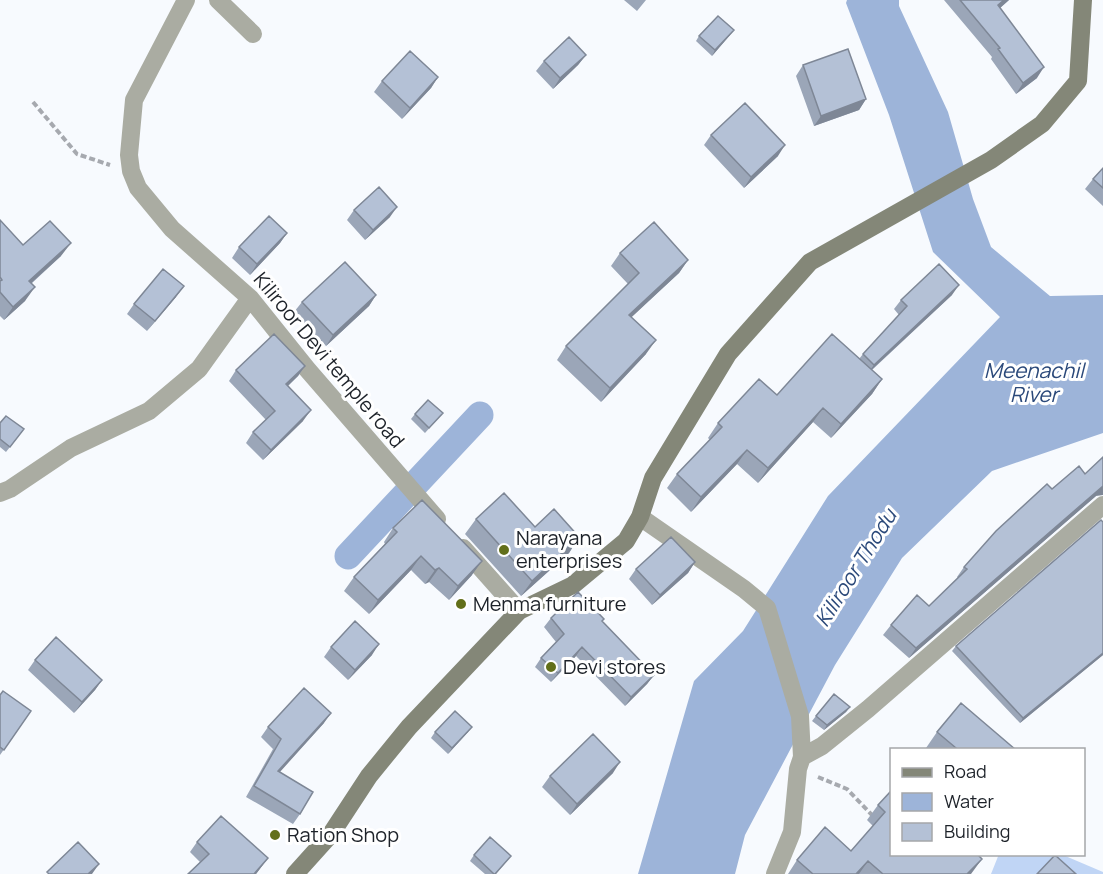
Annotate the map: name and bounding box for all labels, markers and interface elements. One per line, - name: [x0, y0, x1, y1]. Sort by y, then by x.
- street label: Kiliroor Devi temple road: [248, 266, 411, 453]
- water label: Meenachil River: [984, 356, 1087, 408]
- water label: Kiliroor Thodu: [808, 502, 903, 631]
- place label: Narayana enterprises: [516, 524, 622, 574]
- marker: Narayana enterprises: [497, 543, 511, 557]
- place label: Menma furniture: [473, 590, 626, 617]
- marker: Menma furniture: [454, 597, 468, 611]
- place label: Devi stores: [563, 653, 666, 680]
- marker: Devi stores: [544, 660, 558, 674]
- legend: [890, 748, 1085, 856]
- text: Road: [944, 759, 987, 783]
- text: Water: [944, 789, 994, 813]
- text: Building: [944, 819, 1010, 843]
- place label: Ration Shop: [287, 821, 399, 848]
- marker: Ration Shop: [268, 828, 282, 842]

